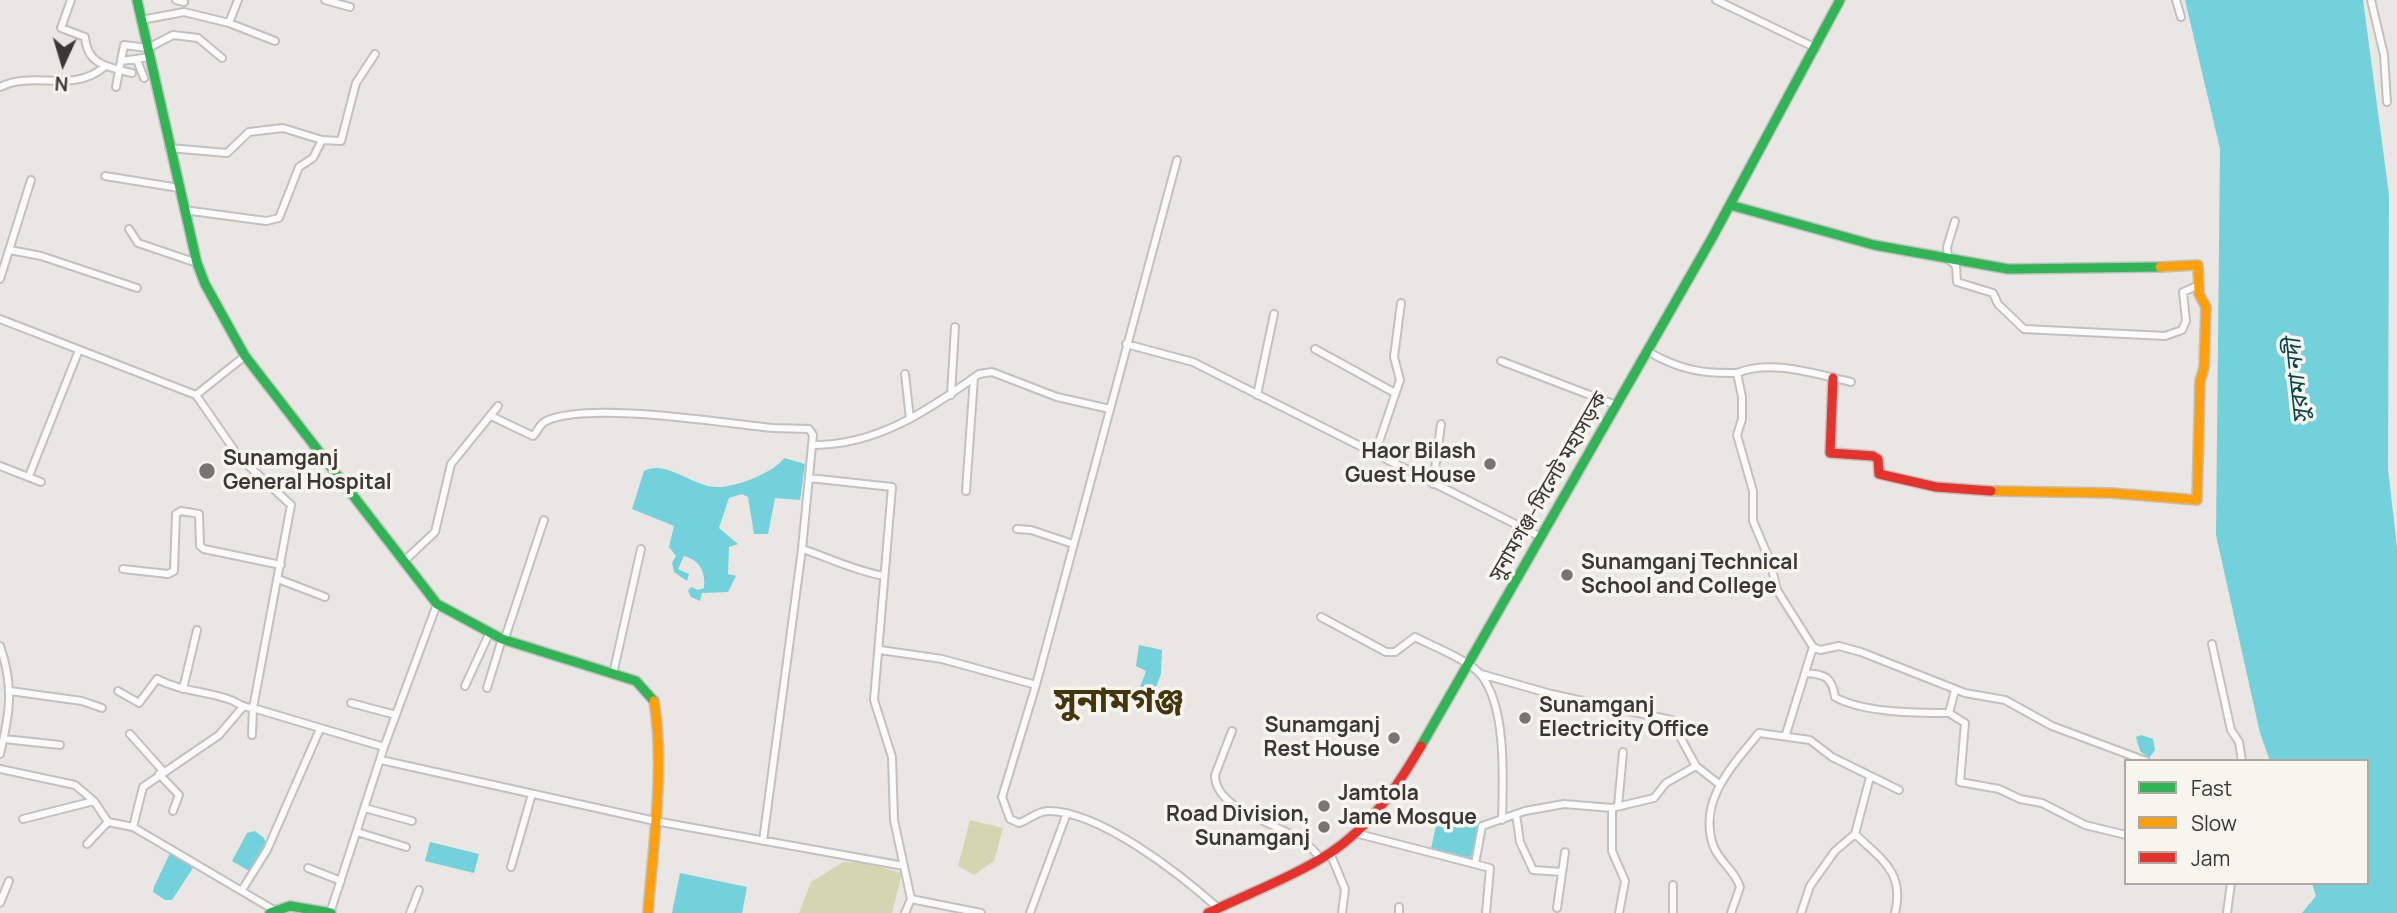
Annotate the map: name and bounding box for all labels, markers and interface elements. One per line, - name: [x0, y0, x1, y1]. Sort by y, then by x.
- north arrow: [28, 28, 98, 98]
- text: N: [54, 71, 69, 97]
- water label: সুরমা নদী: [2280, 337, 2316, 425]
- street label: সুনামগঞ্জ-সিলেট মহাসড়ক: [1484, 388, 1614, 586]
- place label: Haor Bilash Guest House: [1345, 439, 1476, 489]
- place label: Sunamganj General Hospital: [223, 446, 392, 496]
- marker: Haor Bilash Guest House: [1482, 456, 1498, 472]
- marker: Sunamganj General Hospital: [197, 461, 217, 481]
- place label: Sunamganj Technical School and College: [1581, 550, 1798, 600]
- marker: Sunamganj Technical School and College: [1559, 567, 1575, 583]
- district label: সুনামগঞ্জ: [1054, 681, 1184, 723]
- place label: Sunamganj Electricity Office: [1539, 693, 1709, 743]
- marker: Sunamganj Electricity Office: [1517, 710, 1533, 726]
- place label: Sunamganj Rest House: [1264, 713, 1380, 763]
- marker: Sunamganj Rest House: [1386, 730, 1402, 746]
- legend: [2124, 759, 2369, 885]
- text: Fast: [2191, 774, 2232, 802]
- place label: Jamtola Jame Mosque: [1338, 781, 1477, 831]
- marker: Jamtola Jame Mosque: [1316, 798, 1332, 814]
- place label: Road Division, Sunamganj: [1166, 802, 1310, 852]
- text: Slow: [2191, 809, 2237, 837]
- marker: Road Division, Sunamganj: [1316, 819, 1332, 835]
- text: Jam: [2191, 844, 2230, 872]

